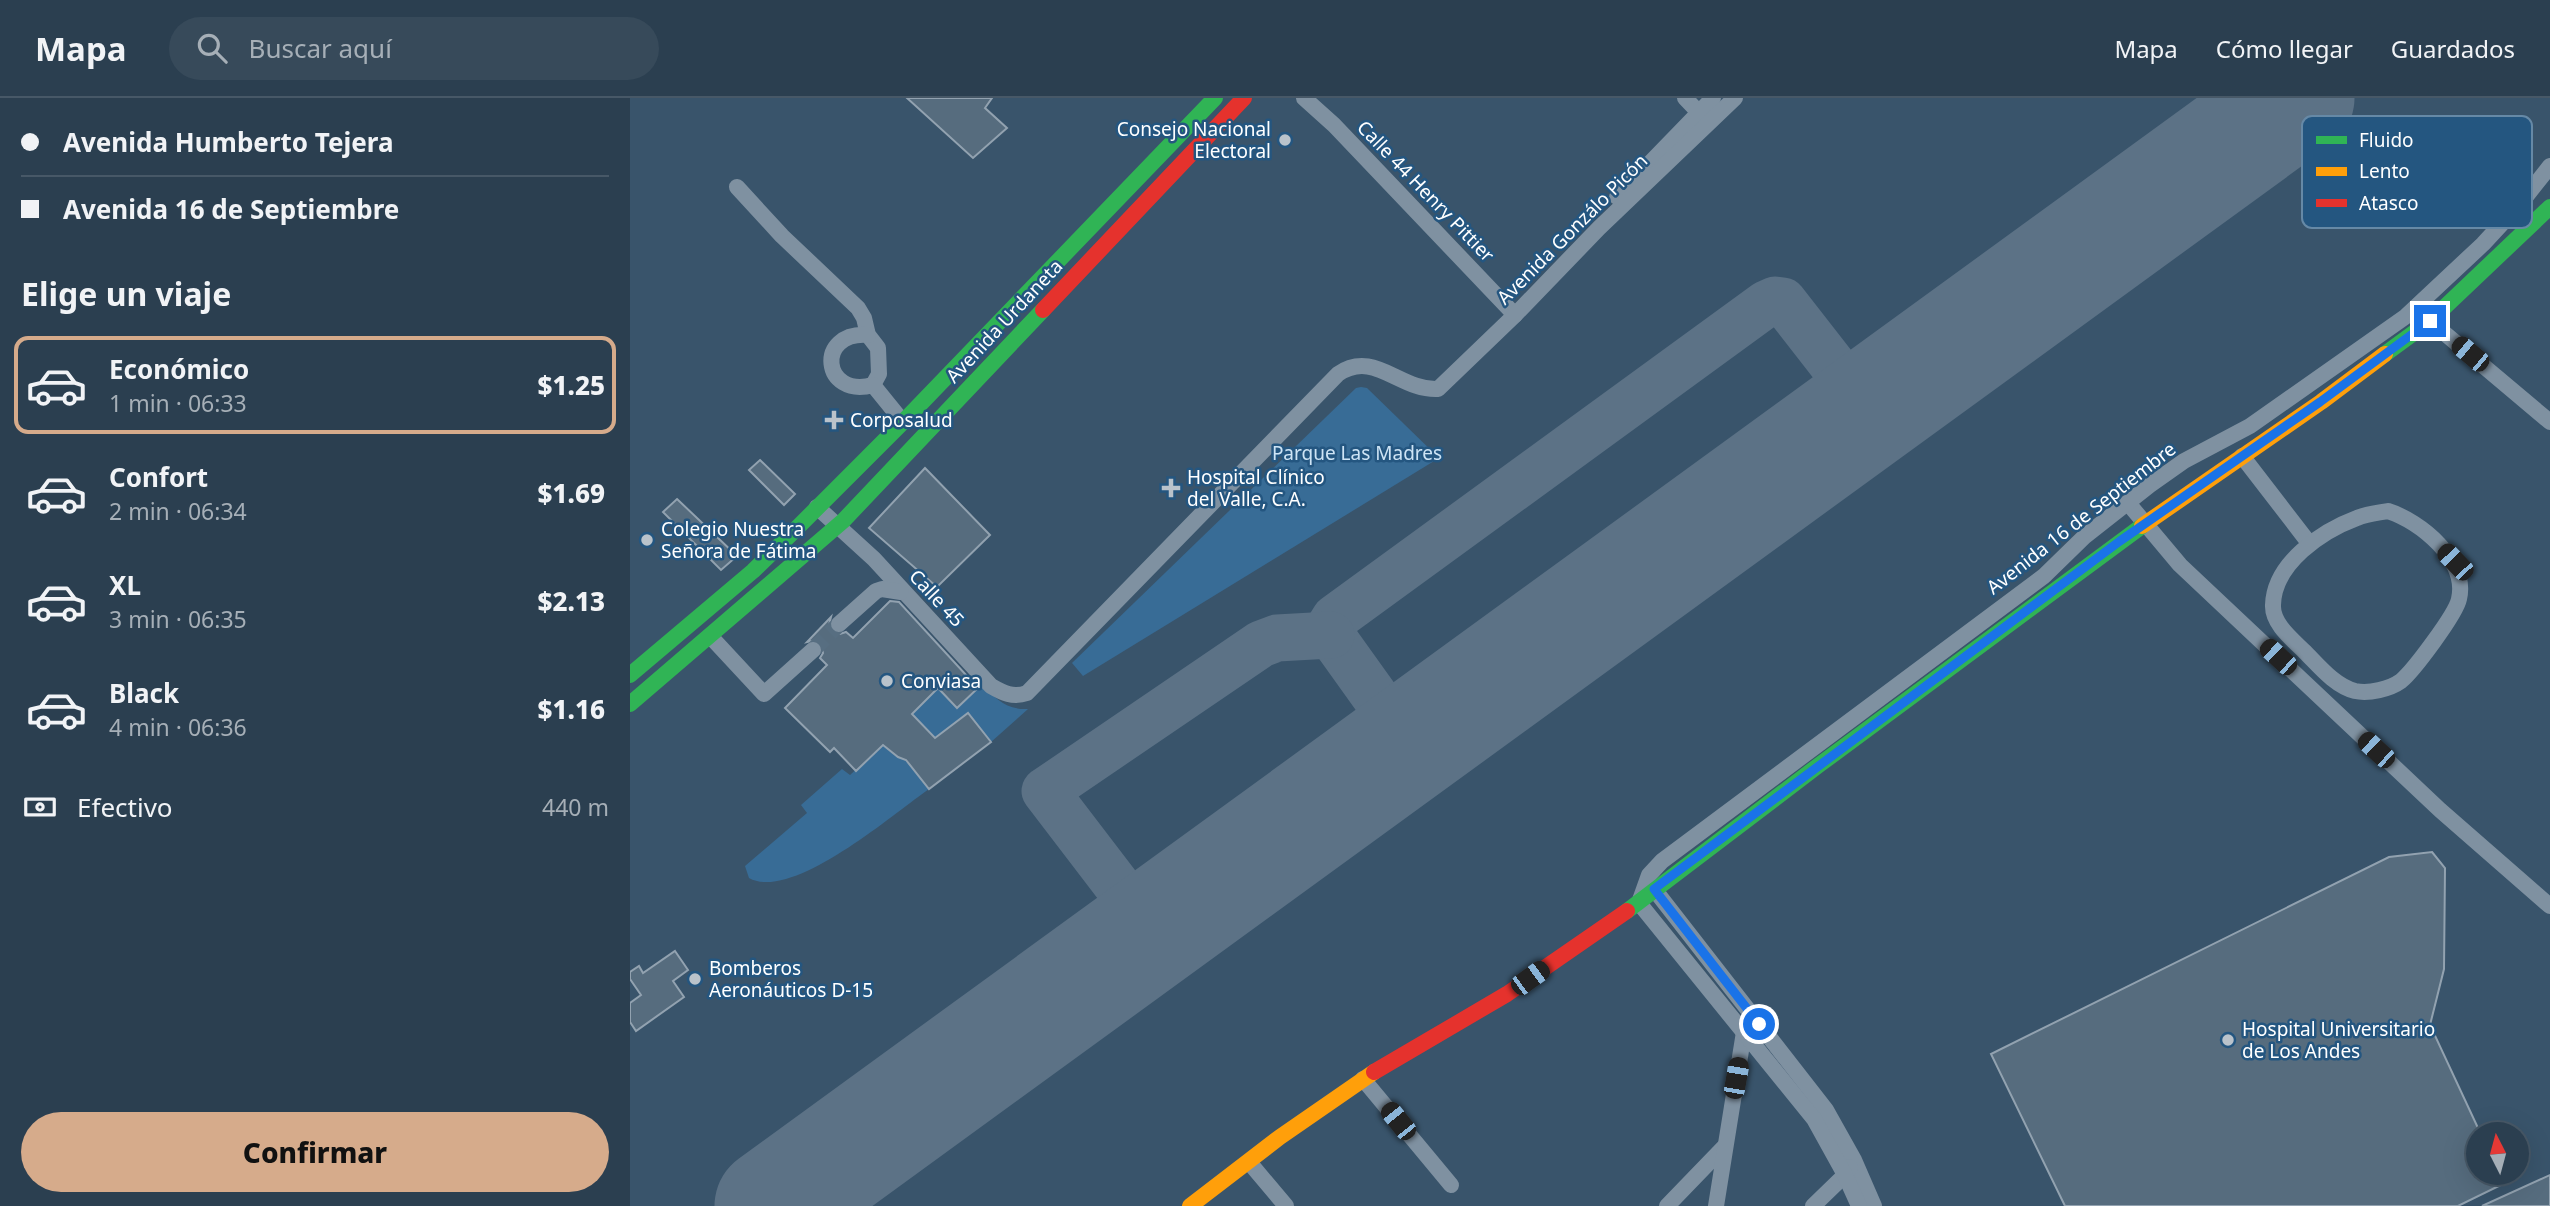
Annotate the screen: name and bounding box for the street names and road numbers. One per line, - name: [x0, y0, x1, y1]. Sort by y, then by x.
- street label: Calle 44 Henry Pittier: [1352, 115, 1501, 268]
- street label: Avenida Gonzálo Picón: [1491, 148, 1653, 310]
- street label: Avenida Urdaneta: [940, 254, 1068, 388]
- street label: Avenida 16 de Septiembre: [1981, 436, 2181, 600]
- street label: Calle 45: [904, 564, 970, 632]

